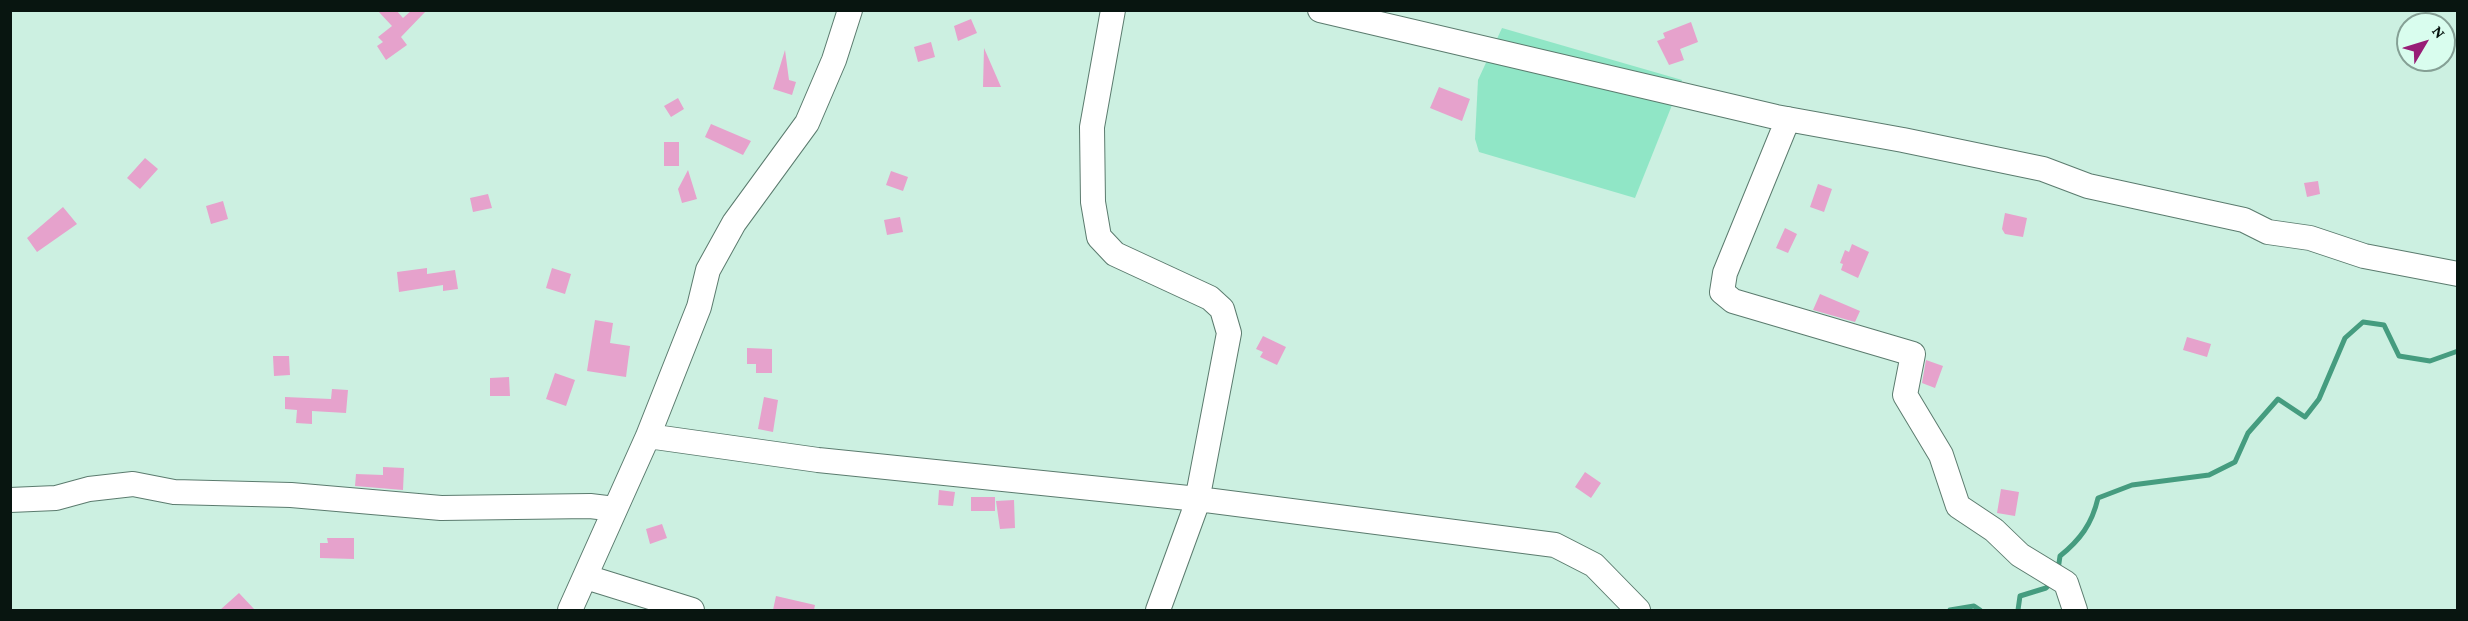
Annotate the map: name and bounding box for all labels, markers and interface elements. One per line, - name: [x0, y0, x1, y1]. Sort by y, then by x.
- north arrow: [2396, 12, 2456, 72]
- text: N: [2429, 22, 2449, 41]

